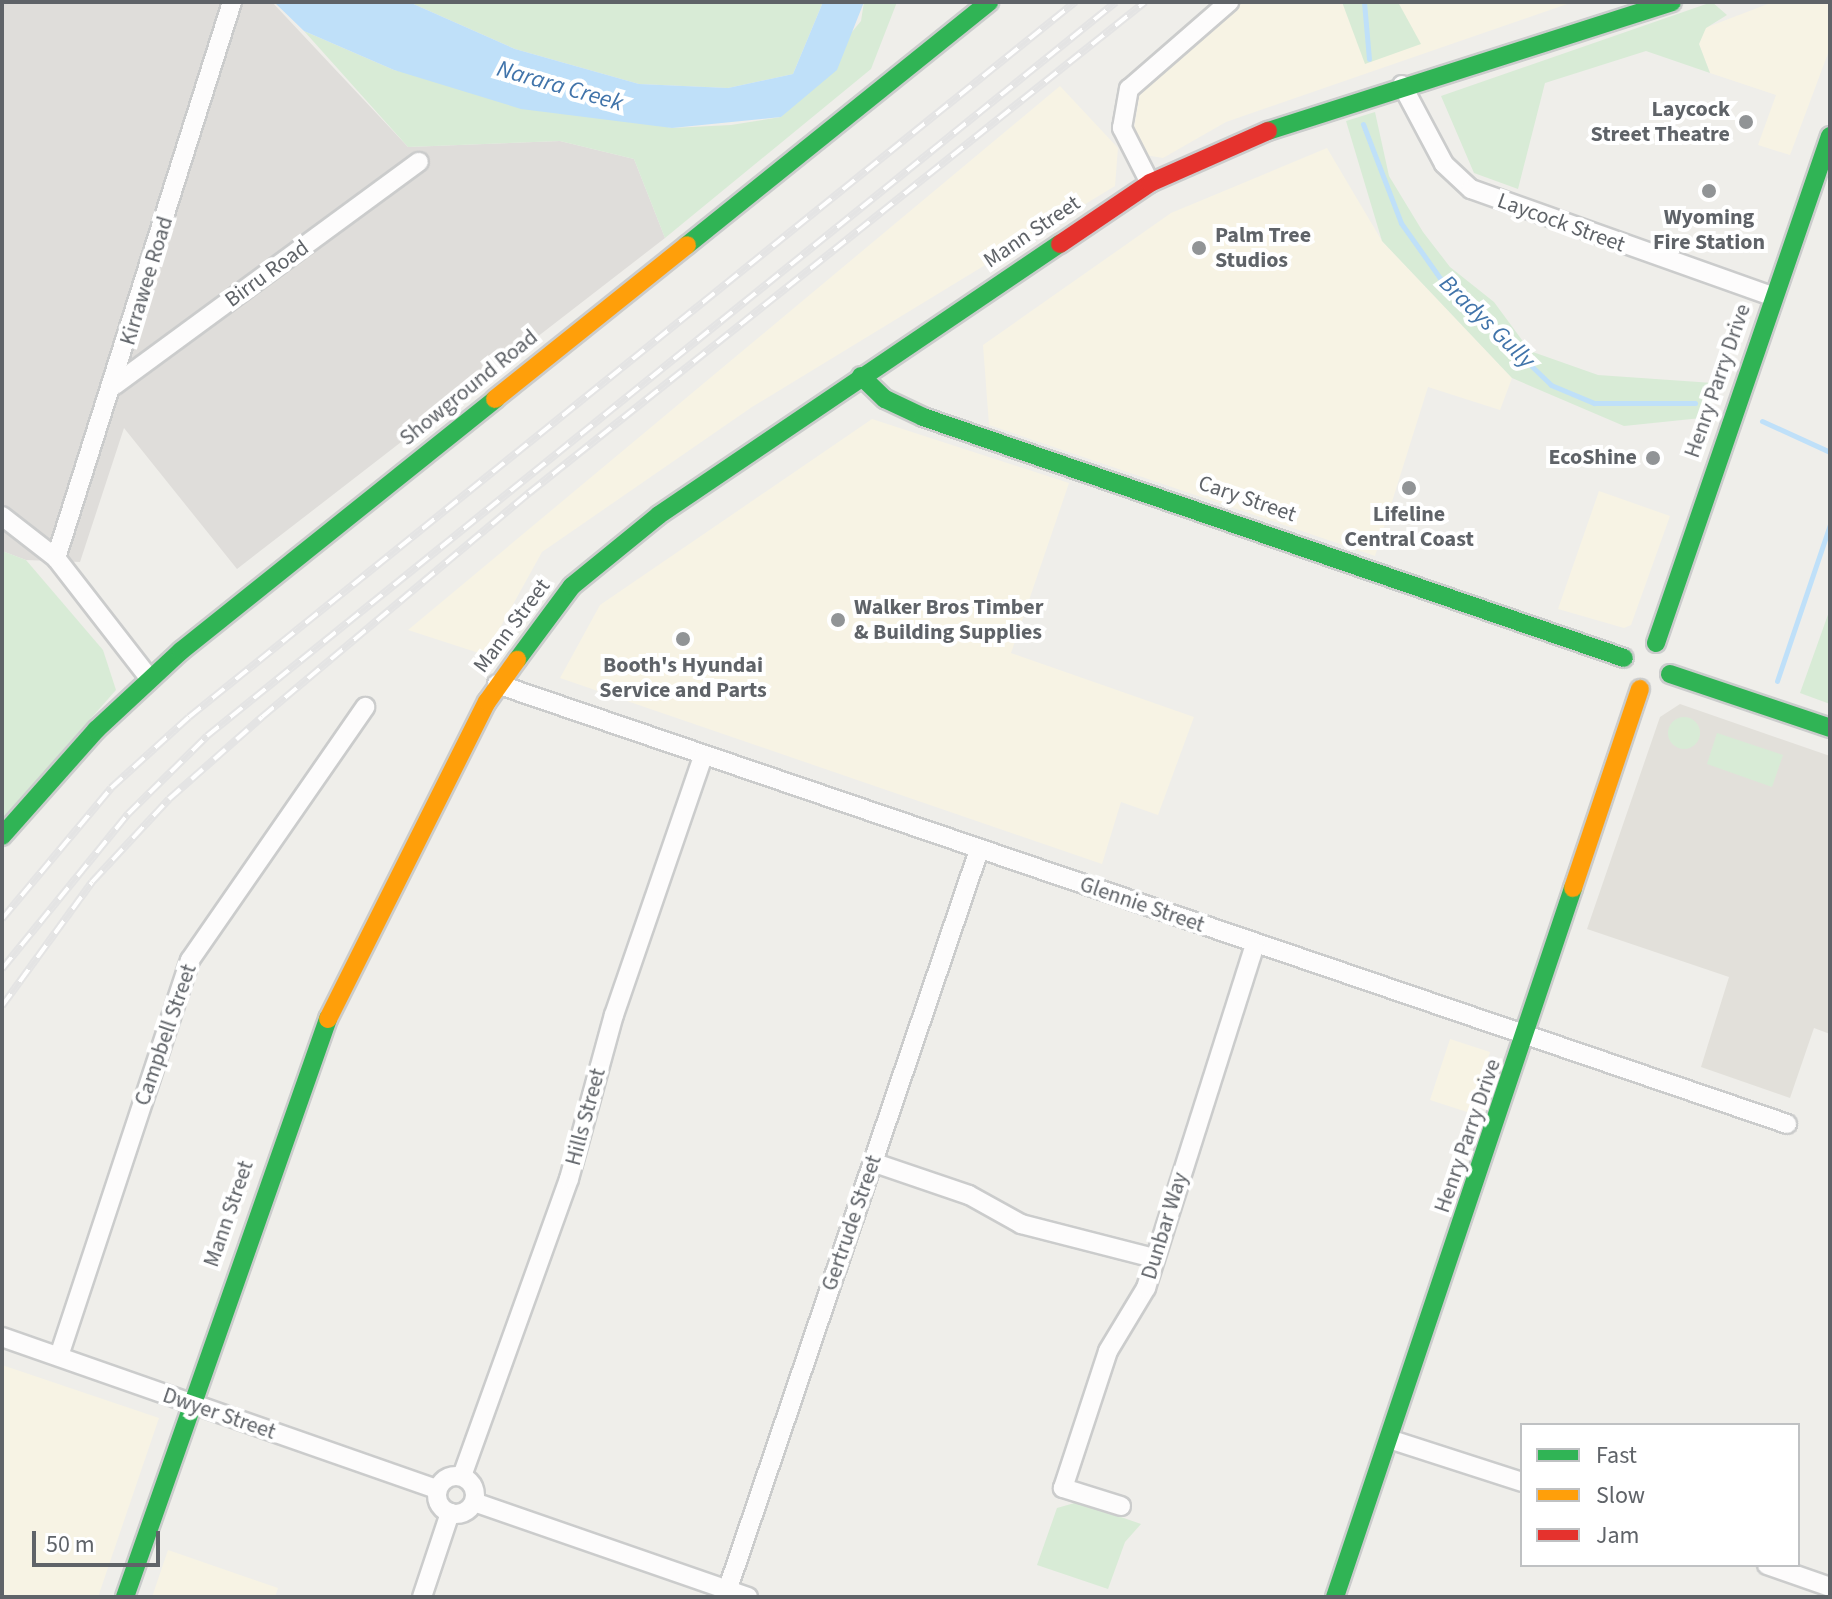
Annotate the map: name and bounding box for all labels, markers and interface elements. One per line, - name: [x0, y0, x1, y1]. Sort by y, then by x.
- water label: Narara Creek: [494, 54, 626, 118]
- place label: Laycock Street Theatre: [1591, 96, 1730, 148]
- marker: Laycock Street Theatre: [1737, 113, 1755, 131]
- marker: Wyoming Fire Station: [1700, 182, 1718, 200]
- street label: Laycock Street: [1494, 188, 1628, 258]
- street label: Mann Street: [979, 190, 1085, 274]
- place label: Wyoming Fire Station: [1653, 204, 1765, 256]
- street label: Kirrawee Road: [115, 213, 179, 349]
- place label: Palm Tree Studios: [1215, 222, 1311, 274]
- street label: Birru Road: [220, 235, 314, 313]
- marker: Palm Tree Studios: [1190, 239, 1208, 257]
- water label: Bradys Gully: [1433, 269, 1541, 375]
- street label: Henry Parry Drive: [1679, 301, 1757, 461]
- street label: Showground Road: [395, 324, 543, 452]
- place label: EcoShine: [1548, 445, 1637, 471]
- marker: EcoShine: [1644, 449, 1662, 467]
- street label: Cary Street: [1195, 470, 1299, 528]
- marker: Lifeline Central Coast: [1400, 479, 1418, 497]
- place label: Lifeline Central Coast: [1344, 501, 1474, 552]
- street label: Mann Street: [468, 574, 556, 678]
- place label: Walker Bros Timber & Building Supplies: [854, 594, 1044, 646]
- marker: Walker Bros Timber & Building Supplies: [829, 611, 847, 629]
- marker: Booth's Hyundai Service and Parts: [674, 630, 692, 648]
- place label: Booth's Hyundai Service and Parts: [599, 652, 767, 704]
- street label: Glennie Street: [1076, 871, 1208, 939]
- street label: Campbell Street: [129, 961, 203, 1109]
- street label: Henry Parry Drive: [1429, 1056, 1507, 1216]
- street label: Hills Street: [560, 1065, 612, 1169]
- street label: Gertrude Street: [816, 1152, 888, 1294]
- street label: Mann Street: [199, 1157, 259, 1271]
- street label: Dunbar Way: [1136, 1169, 1194, 1283]
- street label: Dwyer Street: [159, 1382, 279, 1446]
- legend: [1520, 1423, 1800, 1567]
- text: Fast: [1596, 1438, 1637, 1473]
- text: Slow: [1596, 1478, 1645, 1513]
- scale bar: [36, 1515, 164, 1565]
- text: Jam: [1596, 1518, 1640, 1553]
- text: 50 m: [46, 1527, 95, 1562]

